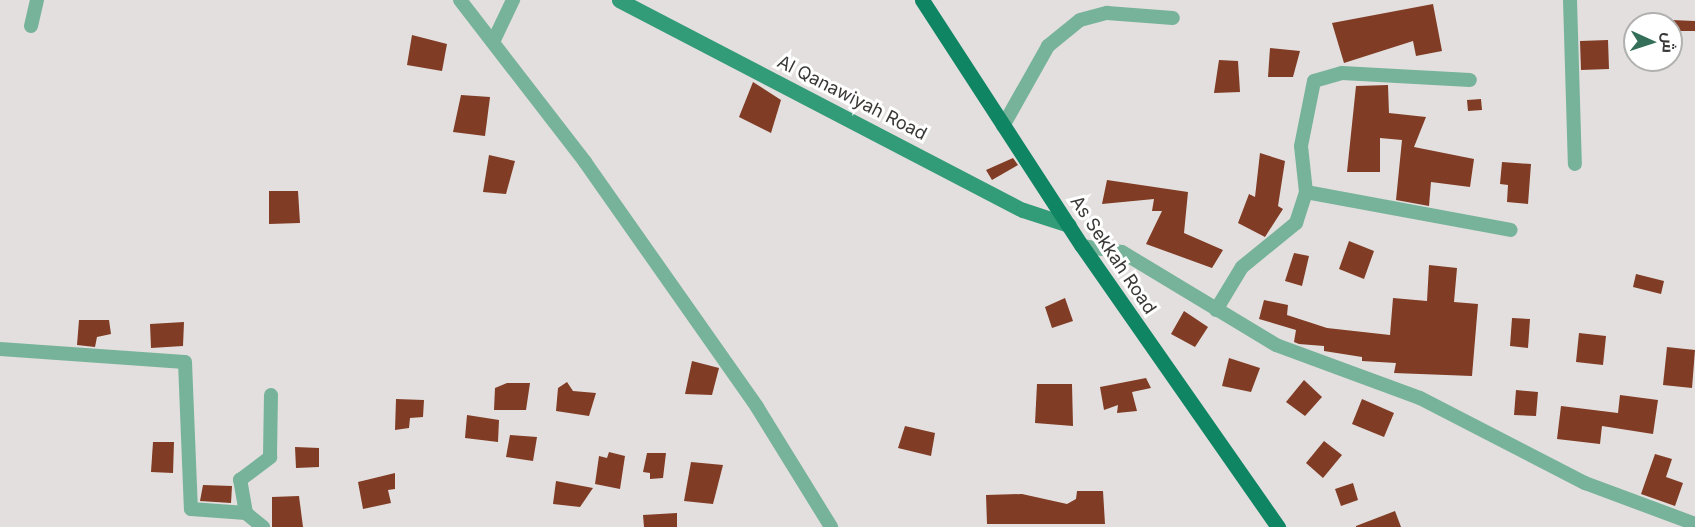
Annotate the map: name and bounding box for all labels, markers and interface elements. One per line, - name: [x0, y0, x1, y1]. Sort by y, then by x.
- north arrow: [1623, 12, 1683, 72]
- text: ش: [1658, 32, 1680, 54]
- street label: Al Qanawiyah Road: [774, 51, 930, 145]
- street label: As Sekkah Road: [1065, 192, 1161, 318]

